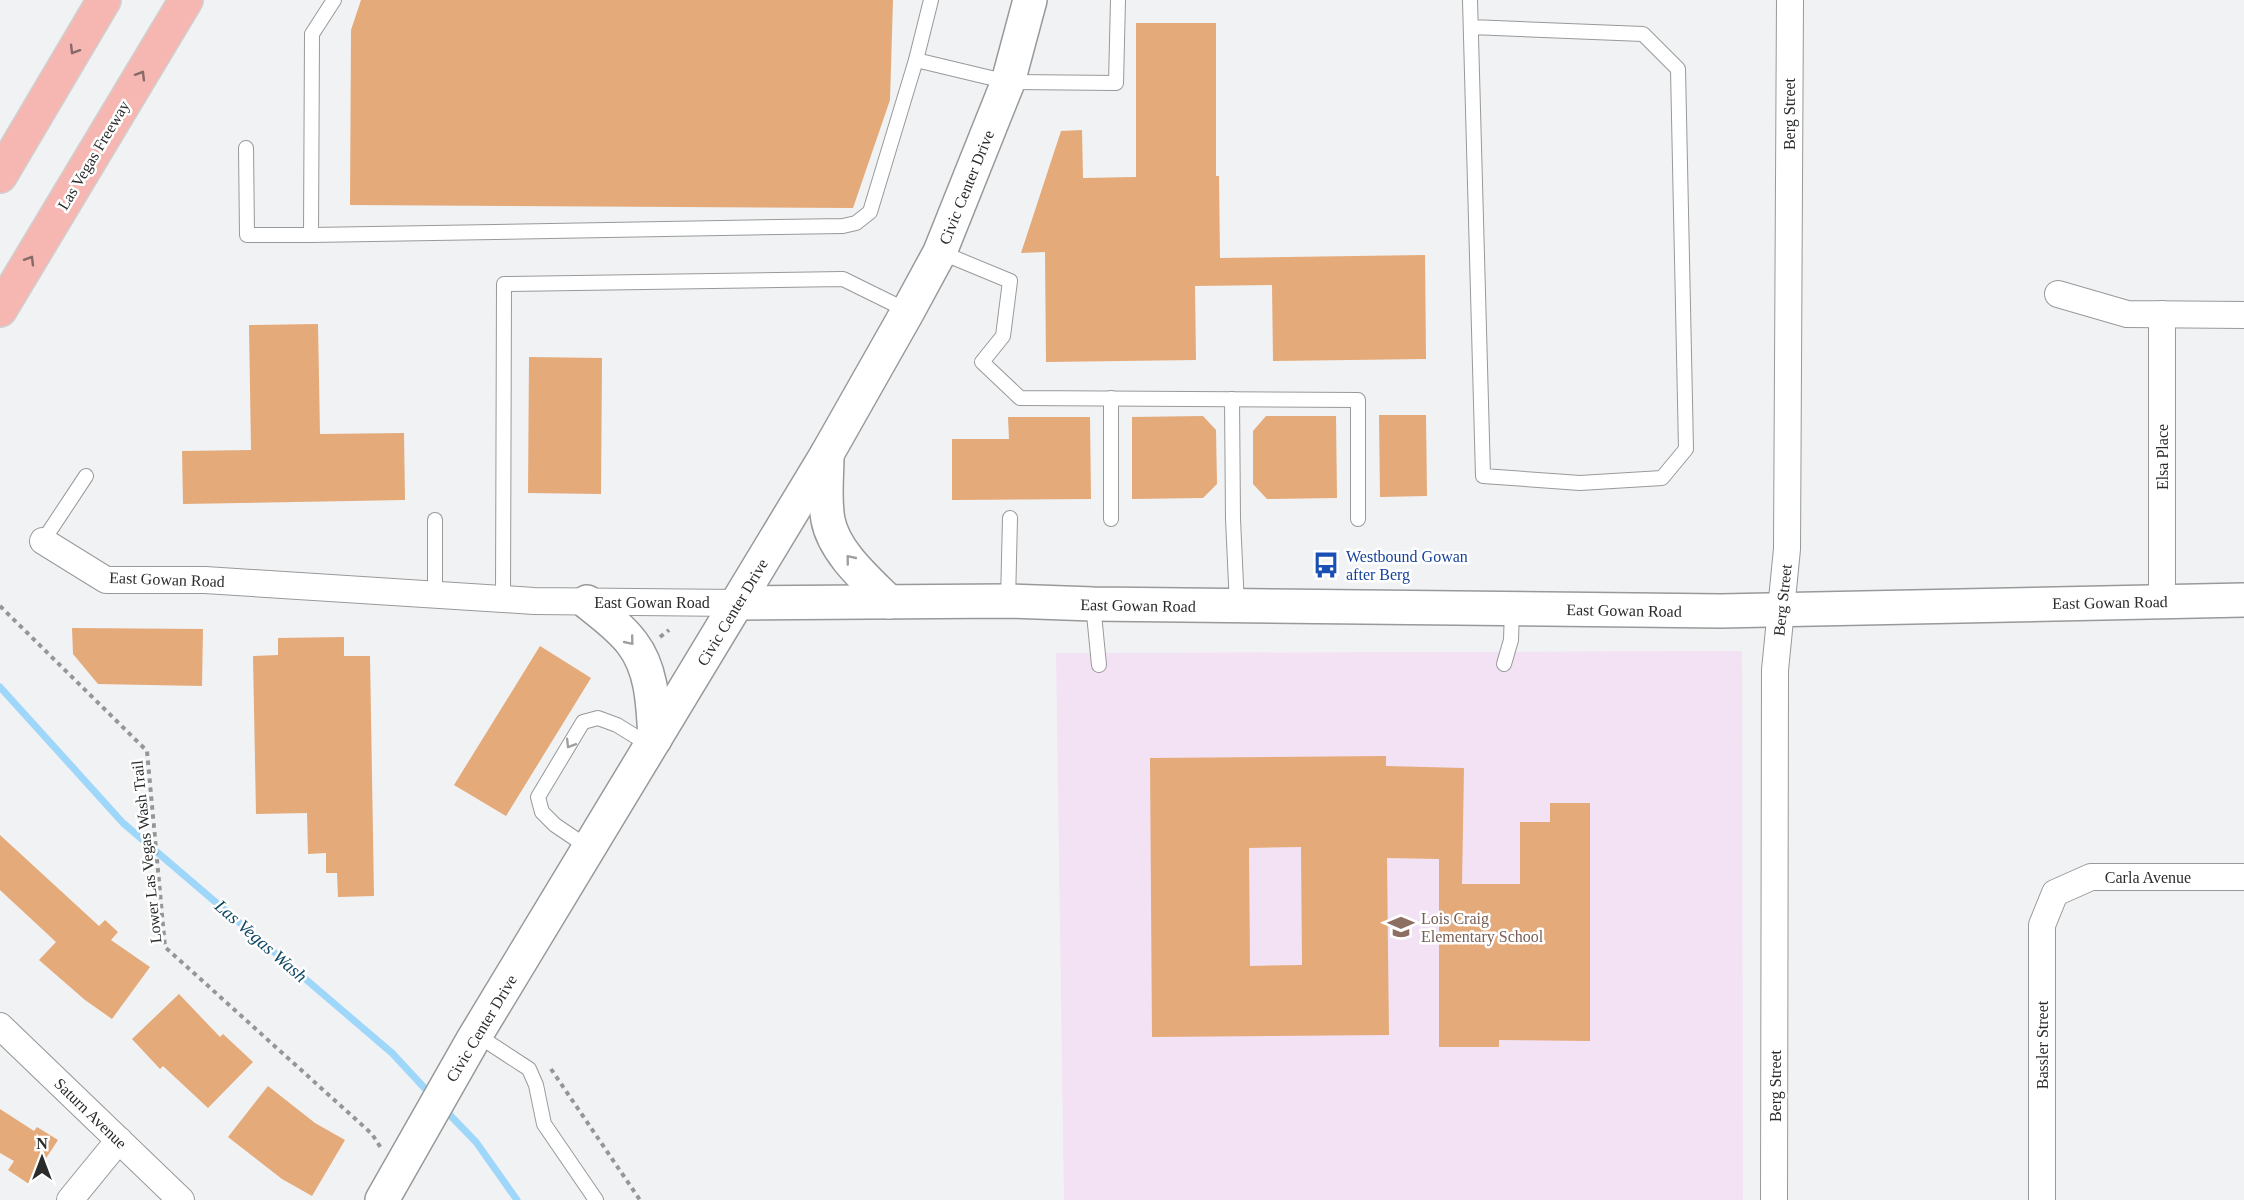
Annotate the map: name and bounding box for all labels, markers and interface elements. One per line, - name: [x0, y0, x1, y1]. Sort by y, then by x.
- one-way arrow: [70, 44, 81, 54]
- one-way arrow: [134, 71, 146, 81]
- street label: Berg Street: [1781, 77, 1799, 150]
- street label: Las Vegas Freeway: [54, 98, 134, 213]
- street label: Civic Center Drive: [936, 128, 997, 247]
- one-way arrow: [23, 256, 35, 266]
- street label: Elsa Place: [2154, 424, 2171, 490]
- place label: Westbound Gowan after Berg: [1346, 548, 1468, 584]
- bus stop icon: Westbound Gowan after Berg: [1311, 550, 1341, 580]
- one-way arrow: [846, 555, 857, 566]
- street label: Civic Center Drive: [694, 556, 771, 669]
- street label: Berg Street: [1770, 563, 1796, 637]
- street label: East Gowan Road: [109, 569, 225, 590]
- street label: East Gowan Road: [2052, 593, 2168, 612]
- street label: East Gowan Road: [594, 594, 710, 611]
- street label: East Gowan Road: [1080, 596, 1196, 615]
- street label: East Gowan Road: [1566, 601, 1682, 620]
- one-way arrow: [622, 634, 633, 645]
- one-way arrow: [566, 738, 577, 748]
- street label: Lower Las Vegas Wash Trail: [128, 759, 166, 944]
- street label: Carla Avenue: [2105, 869, 2191, 886]
- water label: Las Vegas Wash: [210, 895, 311, 986]
- place label: Lois Craig Elementary School: [1421, 910, 1544, 946]
- school or university icon: Lois Craig Elementary School: [1386, 912, 1416, 942]
- street label: Civic Center Drive: [443, 972, 520, 1085]
- street label: Bassler Street: [2034, 1000, 2051, 1089]
- street label: Berg Street: [1767, 1049, 1785, 1122]
- street label: Saturn Avenue: [51, 1075, 130, 1152]
- north arrow: [12, 1128, 72, 1188]
- text: N: [36, 1135, 48, 1152]

